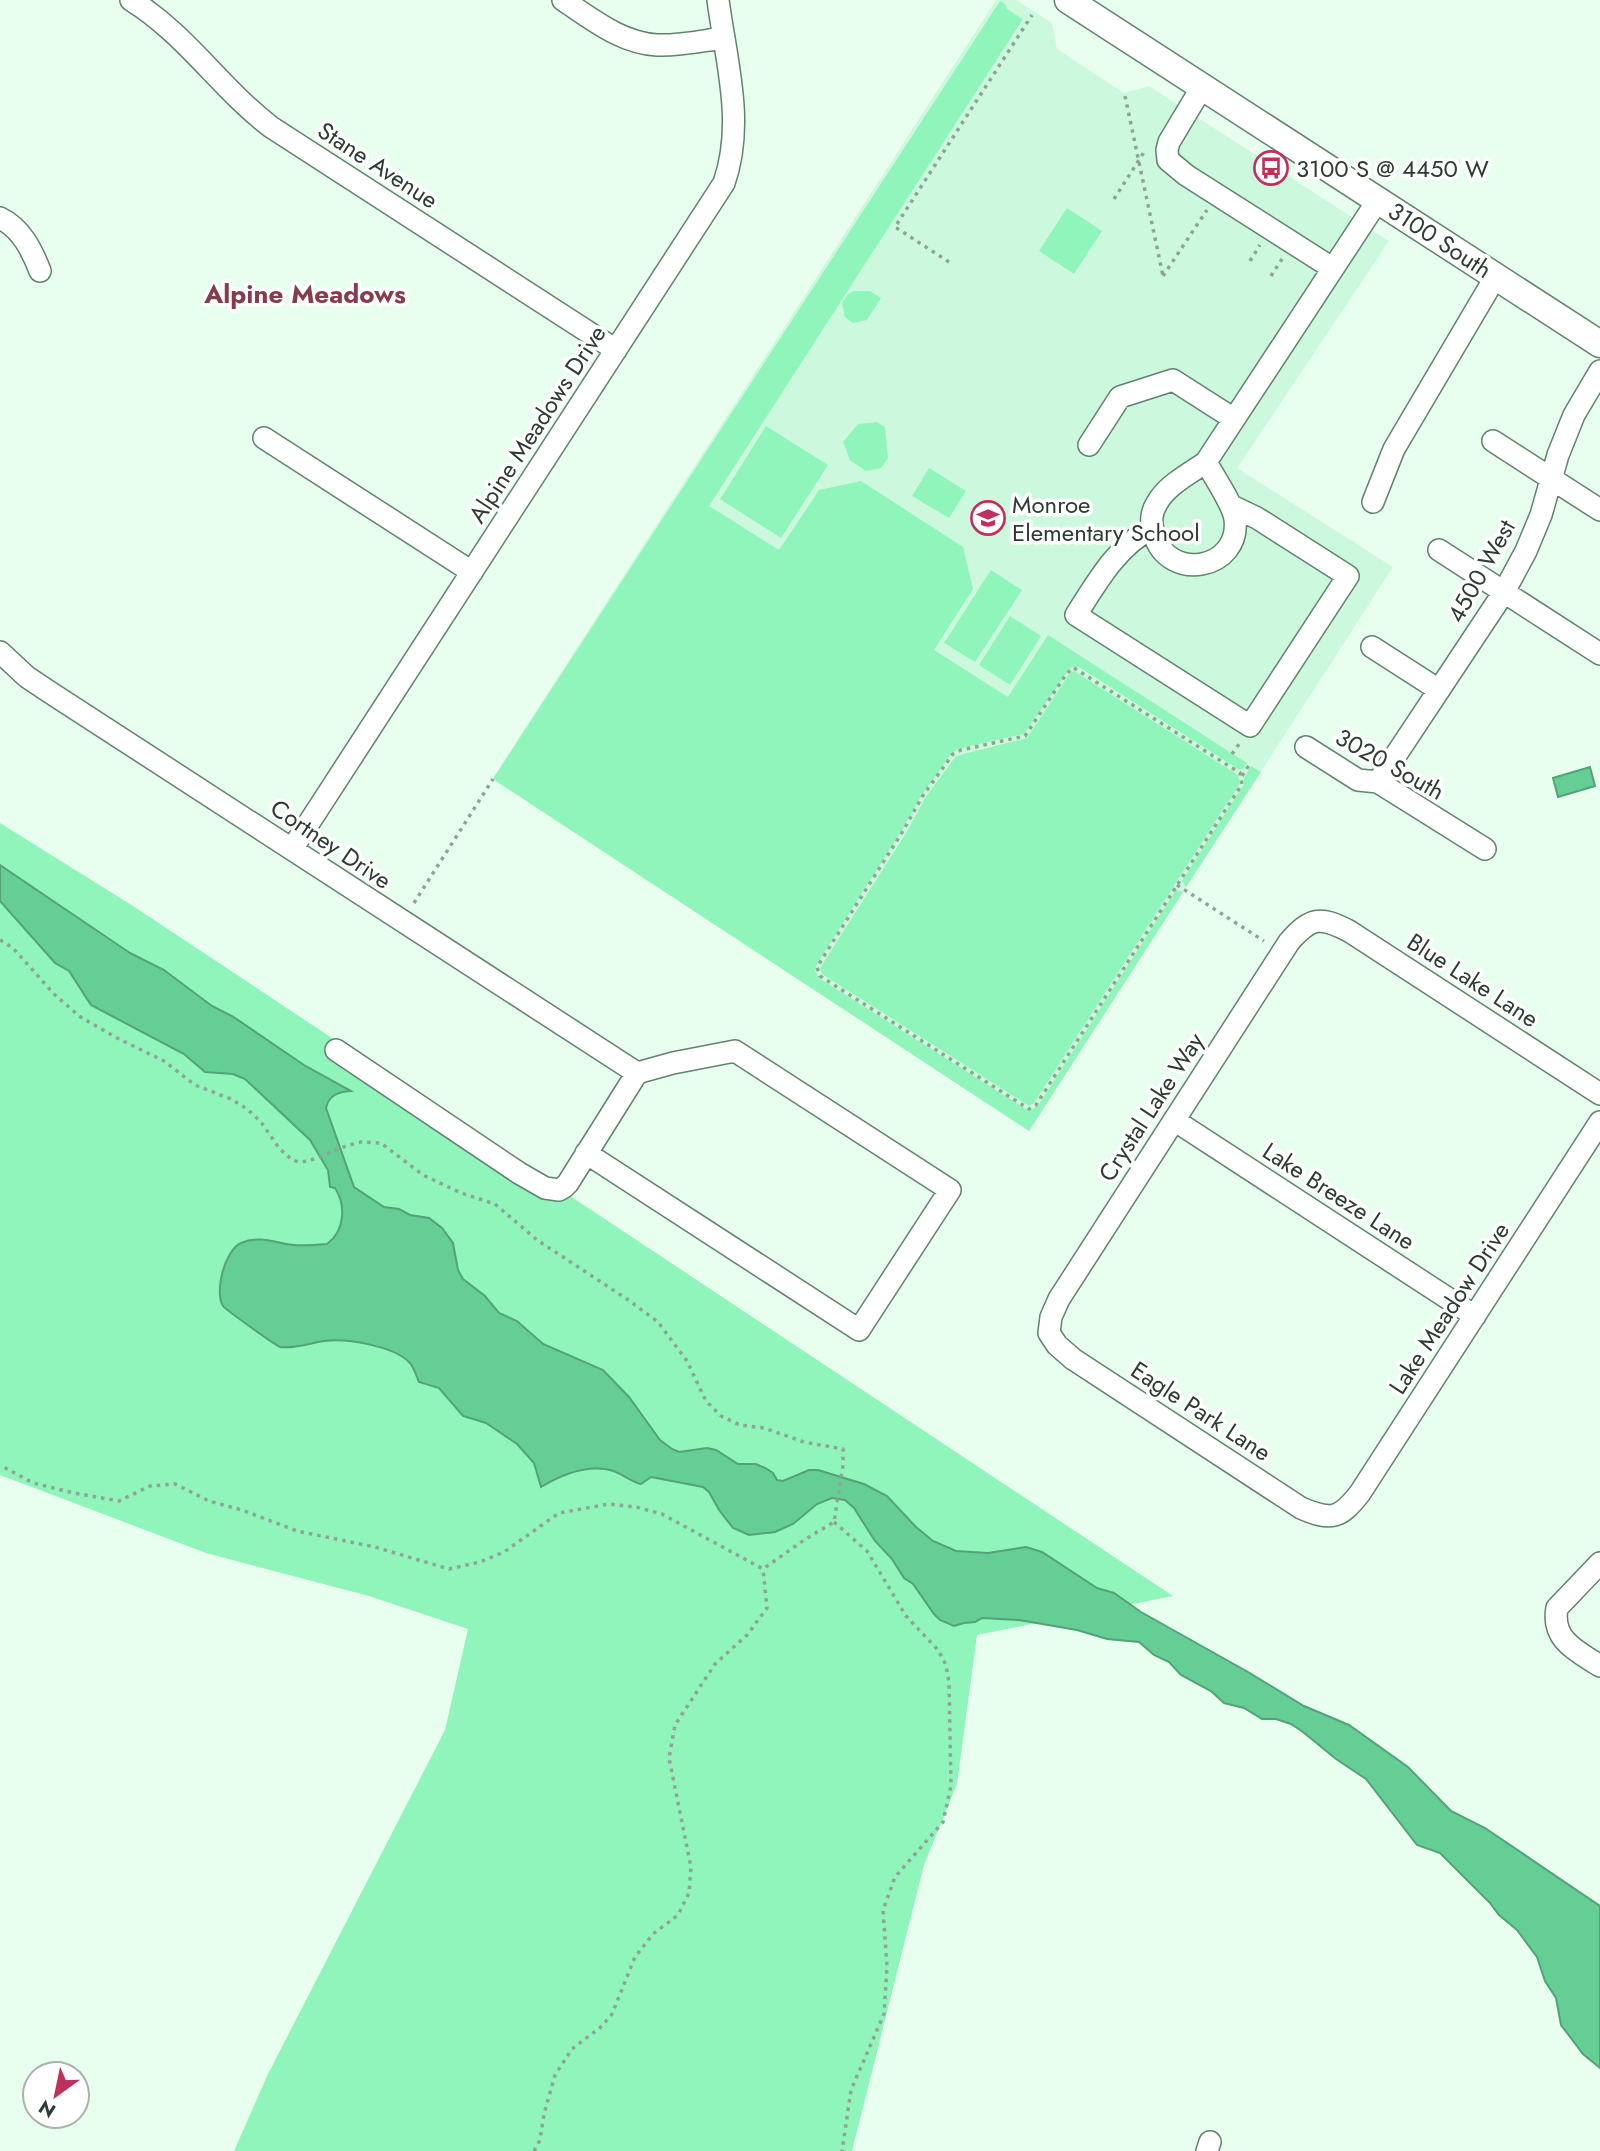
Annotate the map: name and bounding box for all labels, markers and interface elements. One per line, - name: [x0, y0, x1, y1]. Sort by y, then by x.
- street label: Stane Avenue: [311, 113, 445, 217]
- bus stop icon: 3100 S @ 4450 W: [1252, 149, 1290, 187]
- place label: 3100 S @ 4450 W: [1296, 151, 1489, 186]
- street label: 3100 South: [1381, 193, 1499, 287]
- district label: Alpine Meadows: [203, 275, 406, 313]
- street label: Alpine Meadows Drive: [460, 318, 614, 530]
- place label: Monroe Elementary School: [1012, 487, 1200, 550]
- school or university icon: Monroe Elementary School: [969, 499, 1007, 537]
- street label: 4500 West: [1438, 513, 1524, 629]
- street label: 3020 South: [1329, 720, 1451, 808]
- street label: Cortney Drive: [263, 791, 399, 897]
- street label: Blue Lake Lane: [1400, 924, 1546, 1036]
- street label: Crystal Lake Way: [1090, 1025, 1213, 1188]
- street label: Lake Breeze Lane: [1256, 1134, 1422, 1258]
- street label: Lake Meadow Drive: [1380, 1215, 1518, 1401]
- street label: Eagle Park Lane: [1124, 1353, 1278, 1469]
- north arrow: [21, 2060, 91, 2130]
- text: N: [33, 2093, 61, 2124]

